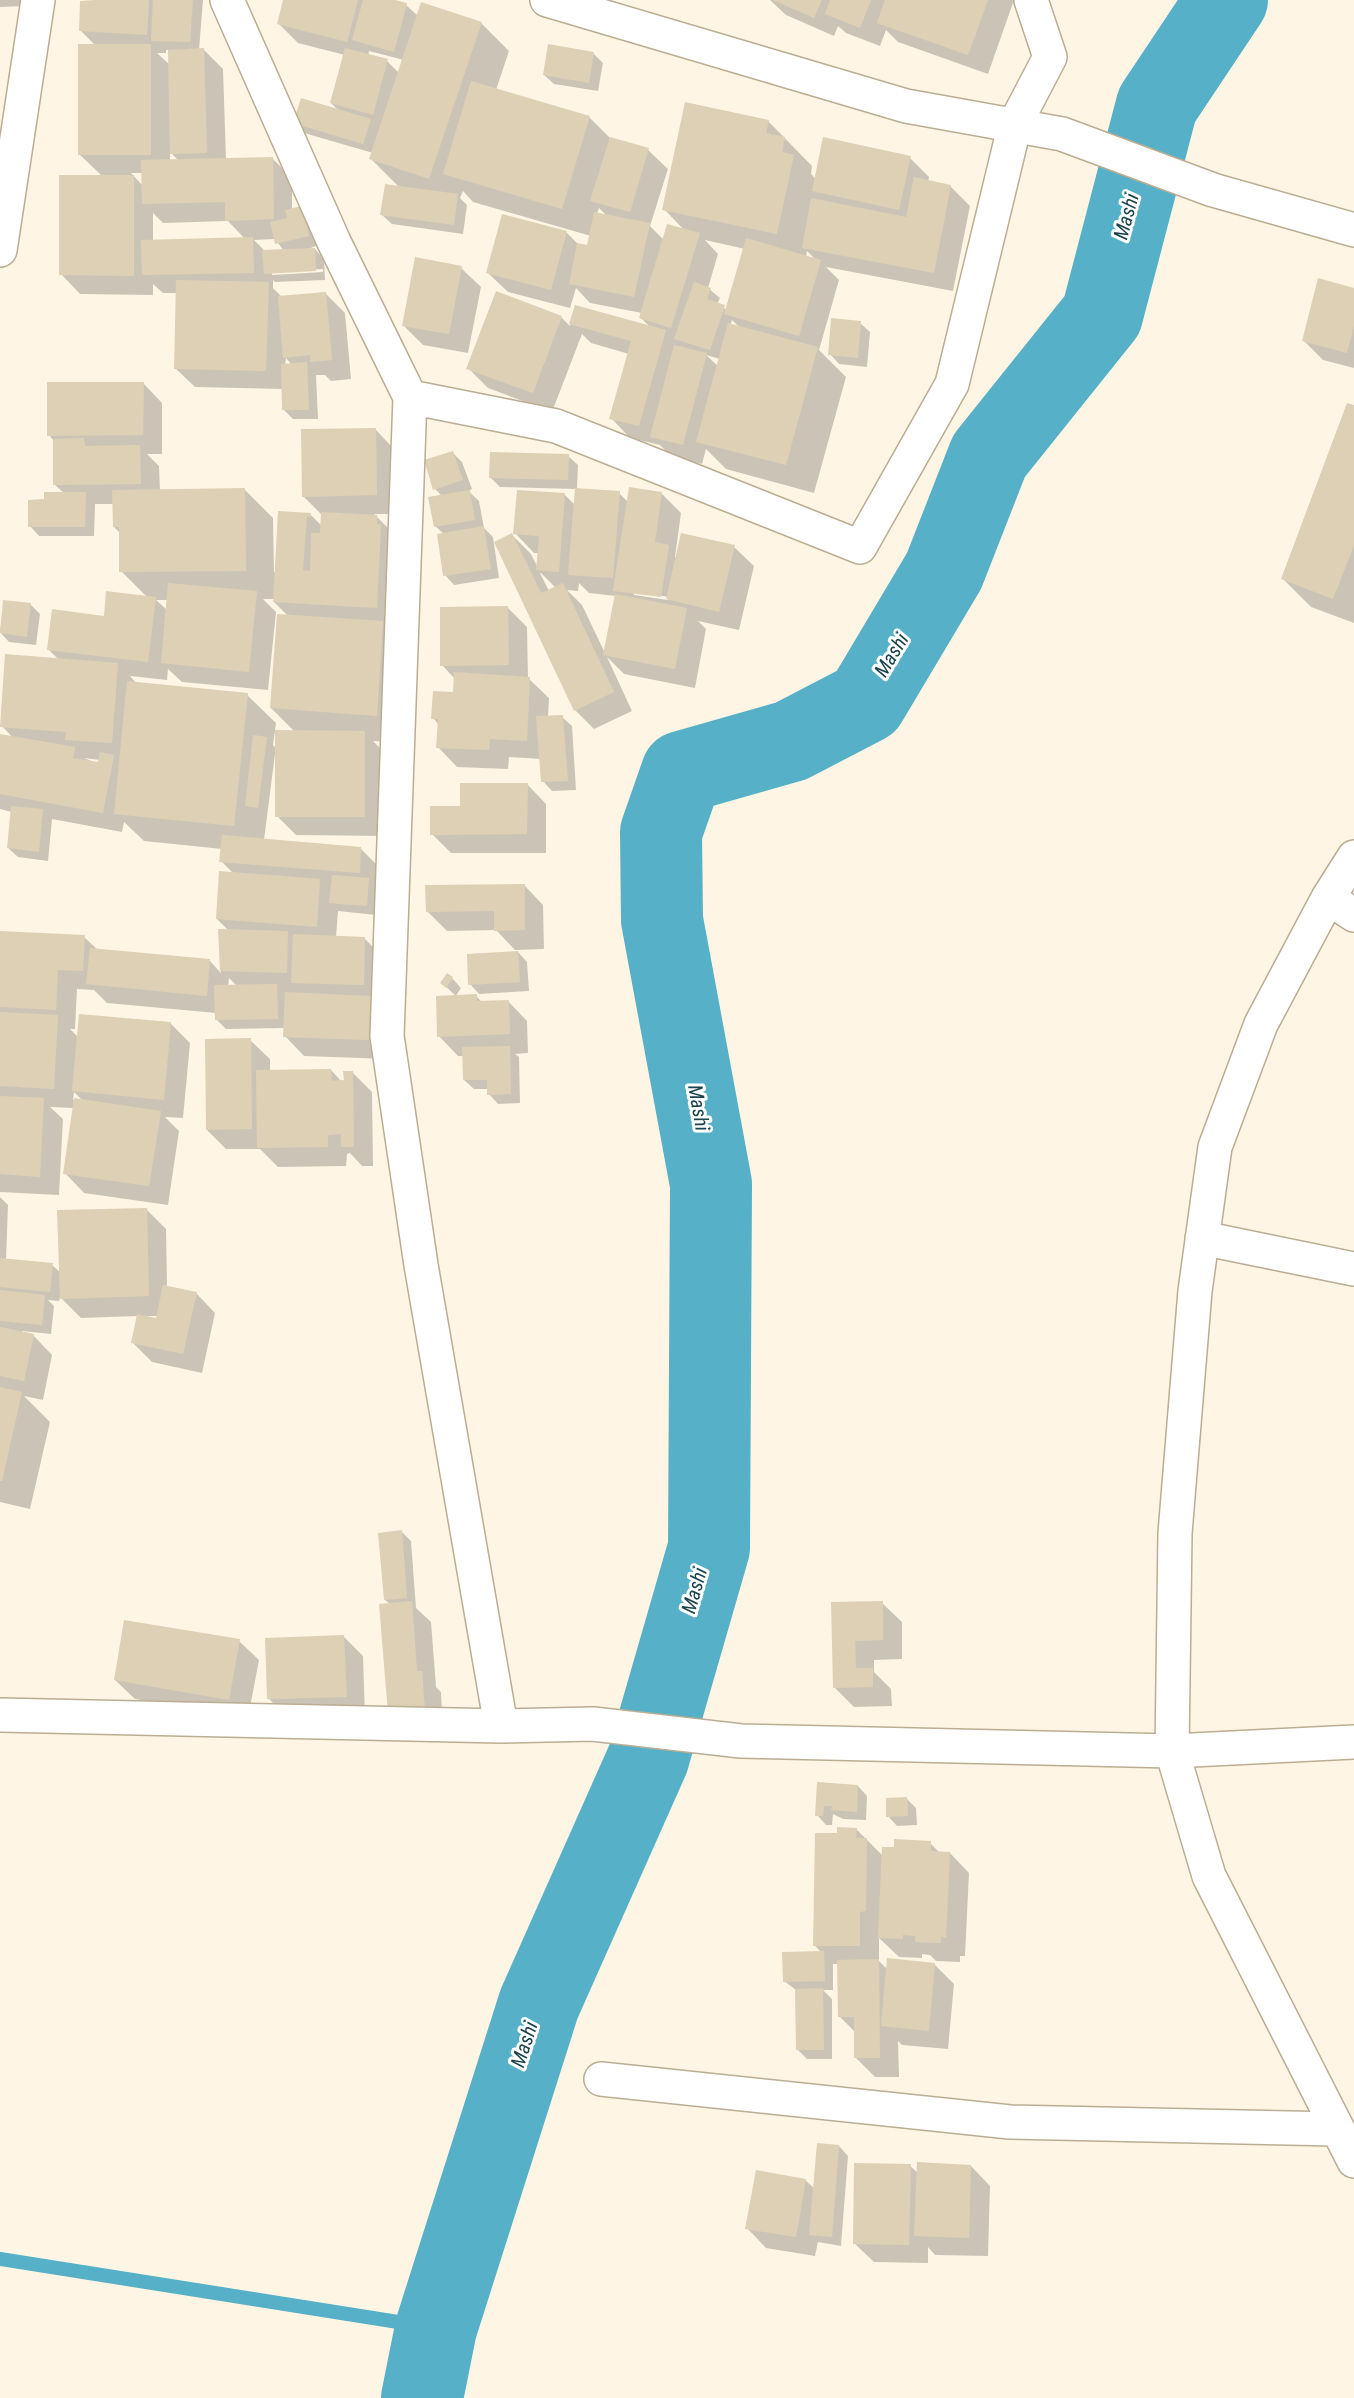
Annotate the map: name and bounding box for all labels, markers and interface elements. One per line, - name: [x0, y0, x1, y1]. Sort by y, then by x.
- water label: Mashi: [1110, 191, 1146, 243]
- water label: Mashi: [871, 630, 915, 682]
- water label: Mashi: [681, 1083, 713, 1133]
- water label: Mashi: [678, 1565, 714, 1617]
- water label: Mashi: [507, 2019, 545, 2071]

